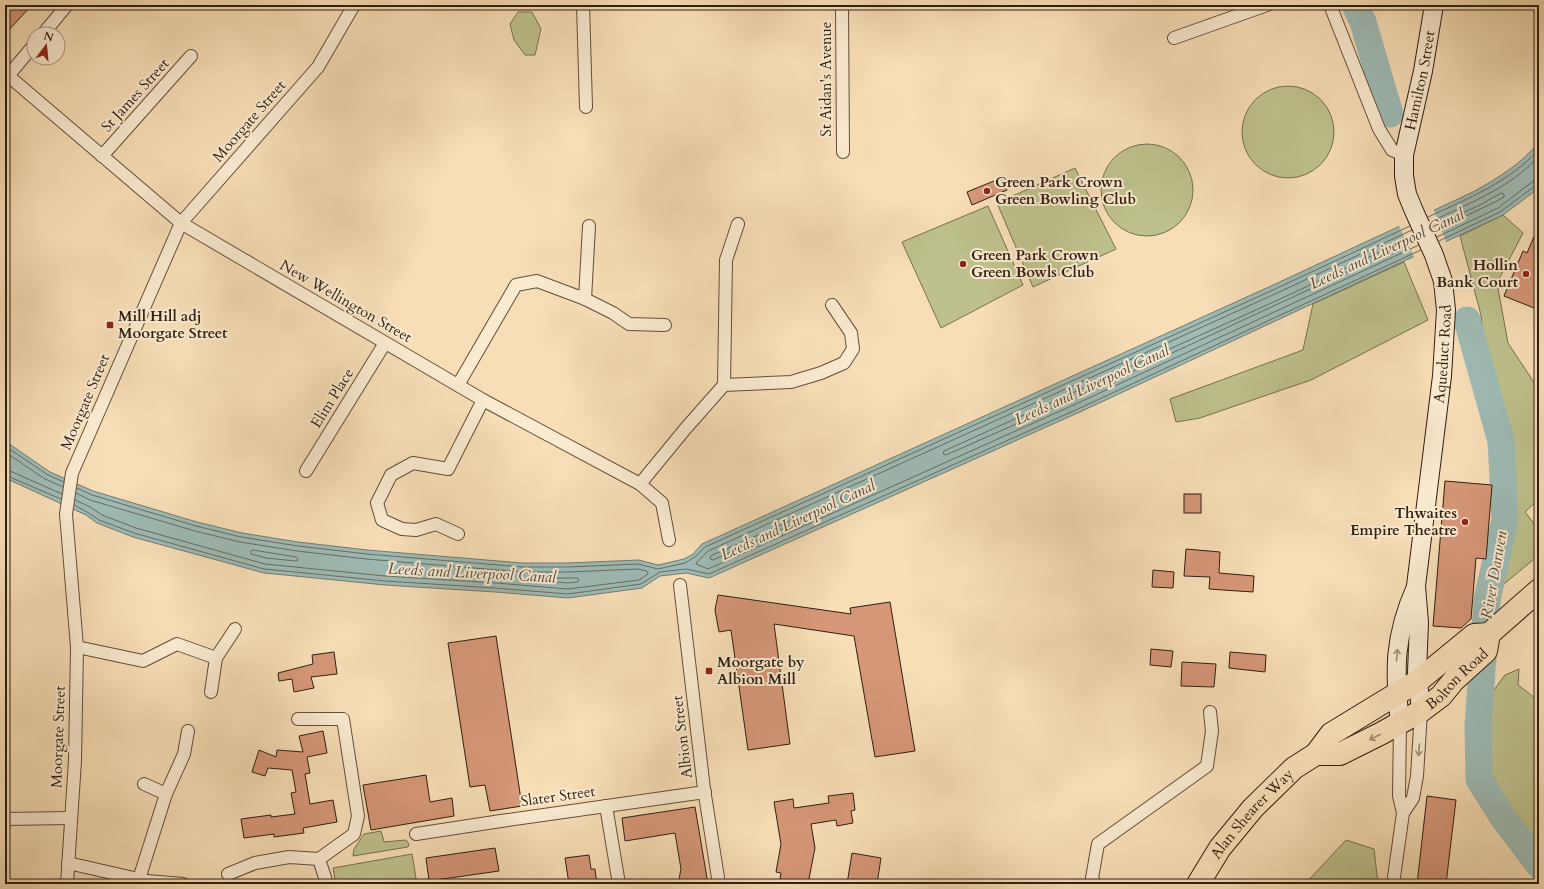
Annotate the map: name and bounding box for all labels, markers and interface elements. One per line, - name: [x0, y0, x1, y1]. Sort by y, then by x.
- street label: St Aidan's Avenue: [816, 21, 836, 137]
- north arrow: [26, 26, 66, 66]
- text: N: [42, 28, 56, 46]
- street label: Hamilton Street: [1400, 29, 1440, 132]
- street label: St James Street: [97, 54, 174, 136]
- street label: Moorgate Street: [208, 76, 290, 166]
- place label: Green Park Crown Green Bowling Club: [995, 172, 1136, 209]
- marker: Green Park Crown Green Bowling Club: [982, 186, 992, 196]
- water label: Leeds and Liverpool Canal: [1306, 203, 1469, 295]
- place label: Green Park Crown Green Bowls Club: [971, 245, 1099, 282]
- street label: New Wellington Street: [276, 255, 416, 347]
- place label: Hollin Bank Court: [1436, 255, 1519, 292]
- marker: Green Park Crown Green Bowls Club: [958, 259, 968, 269]
- marker: Hollin Bank Court: [1521, 269, 1531, 279]
- street label: Aqueduct Road: [1429, 304, 1456, 404]
- place label: Mill Hill adj Moorgate Street: [118, 306, 228, 343]
- marker: Mill Hill adj Moorgate Street: [105, 320, 115, 330]
- water label: Leeds and Liverpool Canal: [1011, 339, 1174, 431]
- street label: Moorgate Street: [56, 351, 114, 453]
- street label: Elim Place: [306, 364, 358, 432]
- water label: Leeds and Liverpool Canal: [717, 474, 880, 566]
- place label: Thwaites Empire Theatre: [1350, 503, 1457, 540]
- marker: Thwaites Empire Theatre: [1460, 517, 1470, 527]
- water label: River Darwen: [1475, 529, 1513, 621]
- water label: Leeds and Liverpool Canal: [387, 558, 557, 588]
- street label: Bolton Road: [1421, 644, 1493, 714]
- one-way arrow: [1393, 649, 1400, 662]
- place label: Moorgate by Albion Mill: [717, 652, 805, 689]
- marker: Moorgate by Albion Mill: [704, 666, 714, 676]
- street label: Moorgate Street: [46, 685, 70, 789]
- street label: Albion Street: [667, 694, 697, 780]
- one-way arrow: [1369, 734, 1381, 741]
- one-way arrow: [1415, 743, 1422, 756]
- street label: Alan Shearer Way: [1206, 764, 1298, 863]
- street label: Slater Street: [519, 781, 597, 811]

